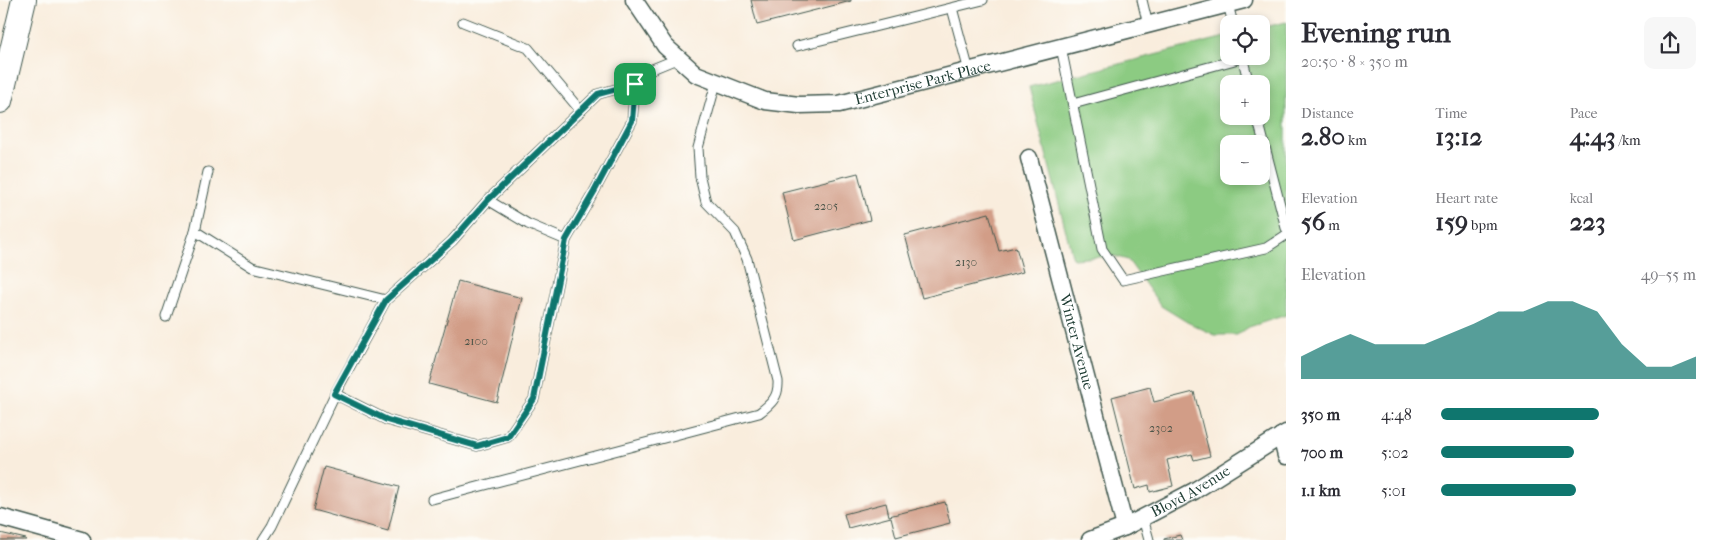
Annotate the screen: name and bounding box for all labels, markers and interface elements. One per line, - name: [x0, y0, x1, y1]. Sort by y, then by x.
- map controls: [1220, 15, 1270, 185]
- button: locate: [1220, 15, 1270, 65]
- text: Evening run: [1301, 16, 1451, 49]
- button: share: [1644, 17, 1696, 69]
- text: 20:50 · 8 × 350 m: [1301, 52, 1408, 71]
- street label: Enterprise Park Place: [853, 56, 993, 109]
- pin: [614, 63, 656, 105]
- icon: arrive: [621, 70, 649, 98]
- button: +: [1220, 75, 1270, 125]
- text: Distance: [1301, 105, 1354, 122]
- text: Time: [1435, 105, 1467, 122]
- text: Pace: [1570, 105, 1598, 122]
- text: 2.80: [1301, 122, 1345, 151]
- text: 13:12: [1435, 122, 1482, 151]
- text: 4:43: [1570, 122, 1615, 151]
- text: km: [1345, 132, 1367, 149]
- text: /km: [1615, 132, 1641, 149]
- button: −: [1220, 135, 1270, 185]
- text: Elevation: [1301, 190, 1358, 207]
- text: Heart rate: [1435, 190, 1498, 207]
- text: kcal: [1570, 190, 1593, 207]
- house number: 2205: [814, 199, 838, 213]
- text: 56: [1301, 207, 1325, 236]
- text: 159: [1435, 207, 1468, 236]
- text: 223: [1570, 207, 1606, 236]
- text: m: [1325, 217, 1340, 234]
- text: bpm: [1468, 217, 1498, 234]
- house number: 2130: [955, 255, 977, 269]
- text: Elevation: [1301, 265, 1366, 284]
- text: 49–55 m: [1641, 265, 1696, 284]
- street label: Winter Avenue: [1055, 291, 1098, 392]
- house number: 2100: [464, 334, 488, 348]
- text: 350 m: [1301, 405, 1340, 424]
- text: 4:48: [1381, 405, 1412, 424]
- house number: 2302: [1149, 421, 1173, 435]
- text: 700 m: [1301, 443, 1343, 462]
- text: 5:02: [1381, 443, 1409, 462]
- street label: Bloyd Avenue: [1148, 461, 1234, 521]
- text: 1.1 km: [1301, 481, 1340, 500]
- text: 5:01: [1381, 481, 1406, 500]

